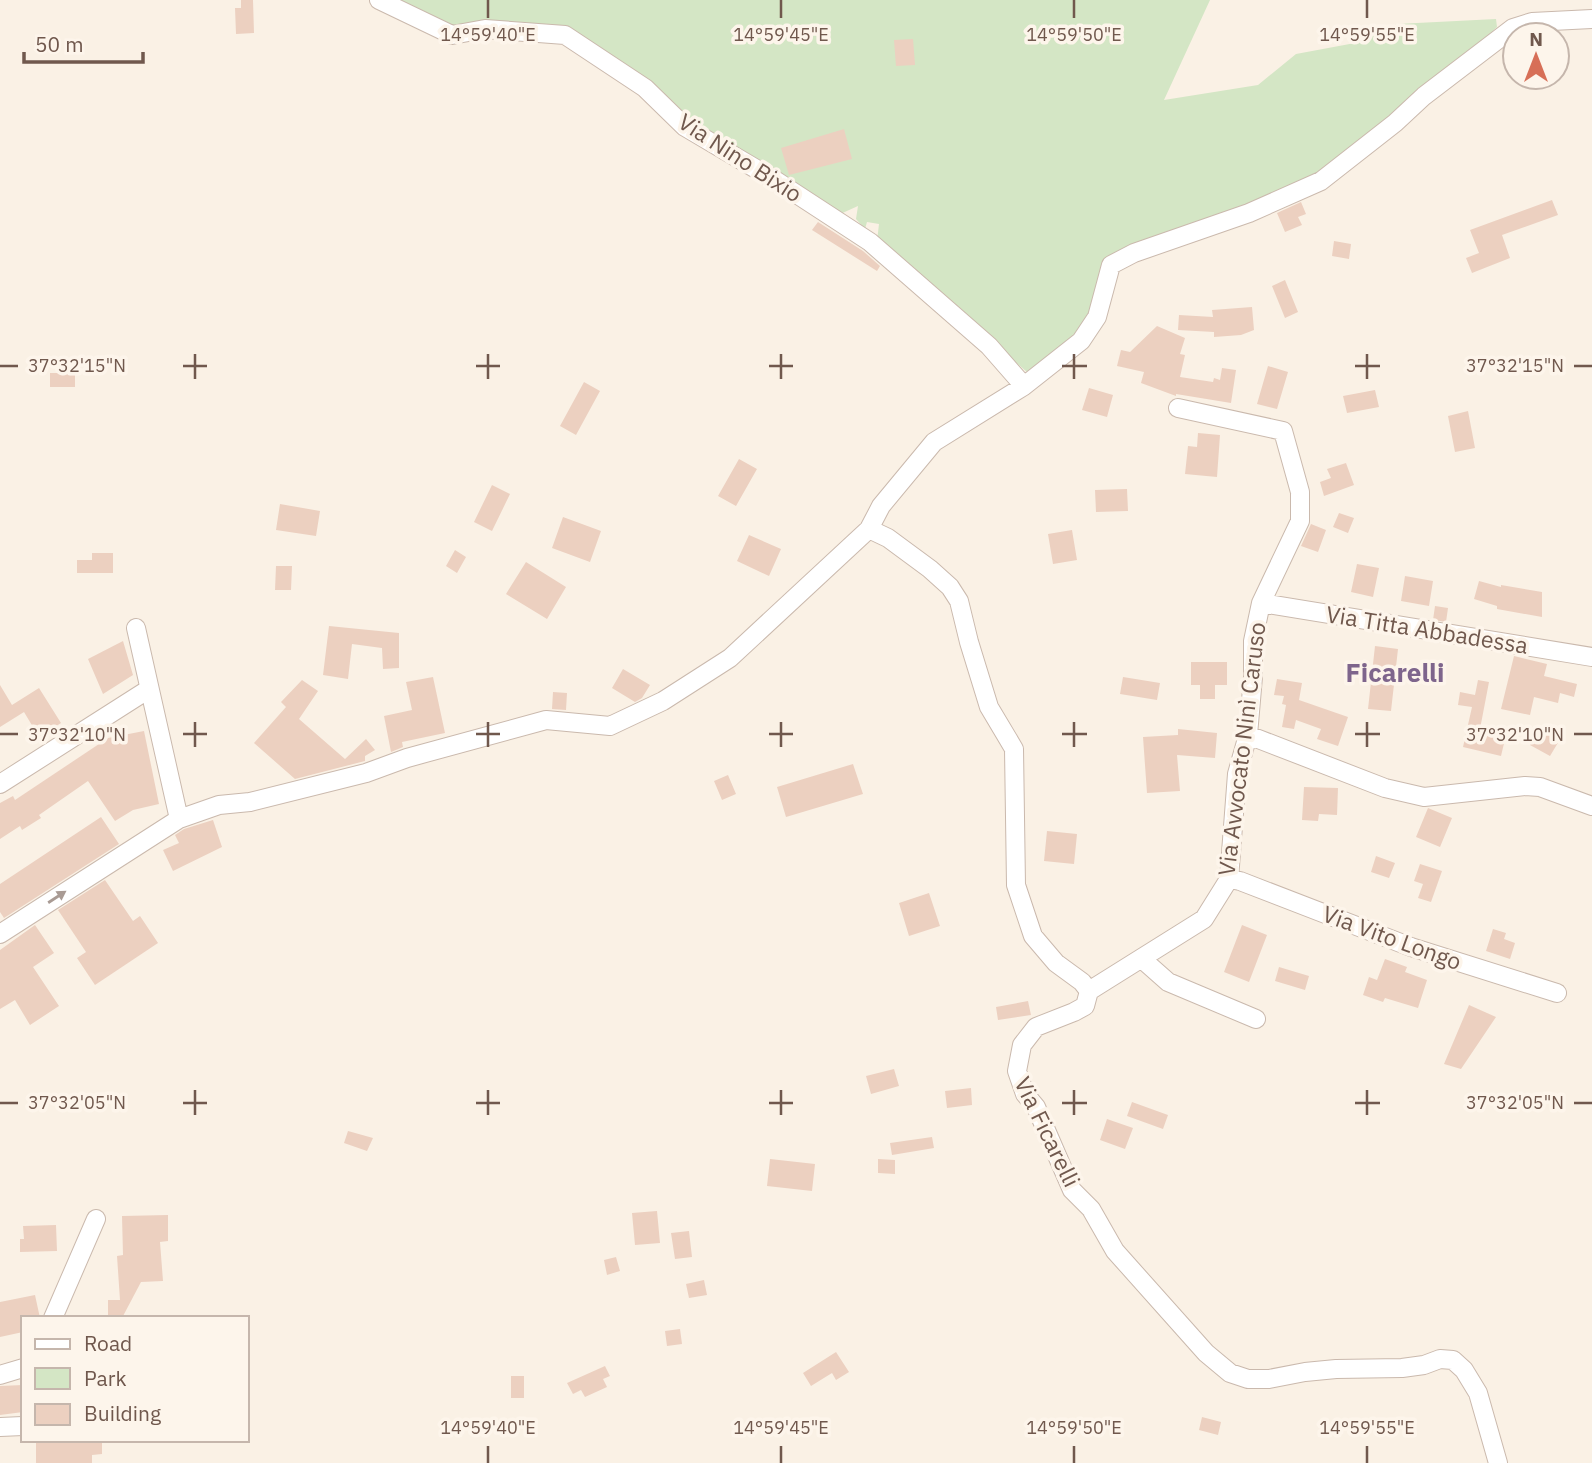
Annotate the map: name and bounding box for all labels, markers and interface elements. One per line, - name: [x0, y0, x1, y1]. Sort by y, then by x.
- scale bar: [24, 21, 144, 65]
- north arrow: [1501, 21, 1571, 91]
- text: 14°59'40"E: [440, 23, 536, 46]
- text: 14°59'45"E: [733, 23, 829, 46]
- text: 14°59'50"E: [1026, 23, 1122, 46]
- text: 14°59'55"E: [1319, 23, 1415, 46]
- text: N: [1529, 27, 1543, 51]
- text: 50 m: [35, 30, 84, 58]
- street label: Via Nino Bixio: [673, 106, 808, 208]
- text: 37°32'15"N: [28, 354, 126, 377]
- text: 37°32'15"N: [1466, 354, 1564, 377]
- street label: Via Titta Abbadessa: [1324, 598, 1530, 660]
- street label: Via Avvocato Ninì Caruso: [1211, 620, 1271, 878]
- district label: Ficarelli: [1346, 655, 1444, 689]
- text: 37°32'10"N: [28, 723, 126, 746]
- text: 37°32'10"N: [1466, 723, 1564, 746]
- one-way arrow: [48, 891, 67, 904]
- street label: Via Vito Longo: [1319, 898, 1466, 976]
- street label: Via Ficarelli: [1008, 1071, 1087, 1192]
- text: 37°32'05"N: [28, 1091, 126, 1114]
- text: 37°32'05"N: [1466, 1091, 1564, 1114]
- legend: [21, 1316, 248, 1442]
- text: Road: [84, 1329, 132, 1357]
- text: Park: [84, 1364, 127, 1392]
- text: Building: [84, 1399, 161, 1427]
- text: 14°59'40"E: [440, 1416, 536, 1439]
- text: 14°59'45"E: [733, 1416, 829, 1439]
- text: 14°59'50"E: [1026, 1416, 1122, 1439]
- text: 14°59'55"E: [1319, 1416, 1415, 1439]

